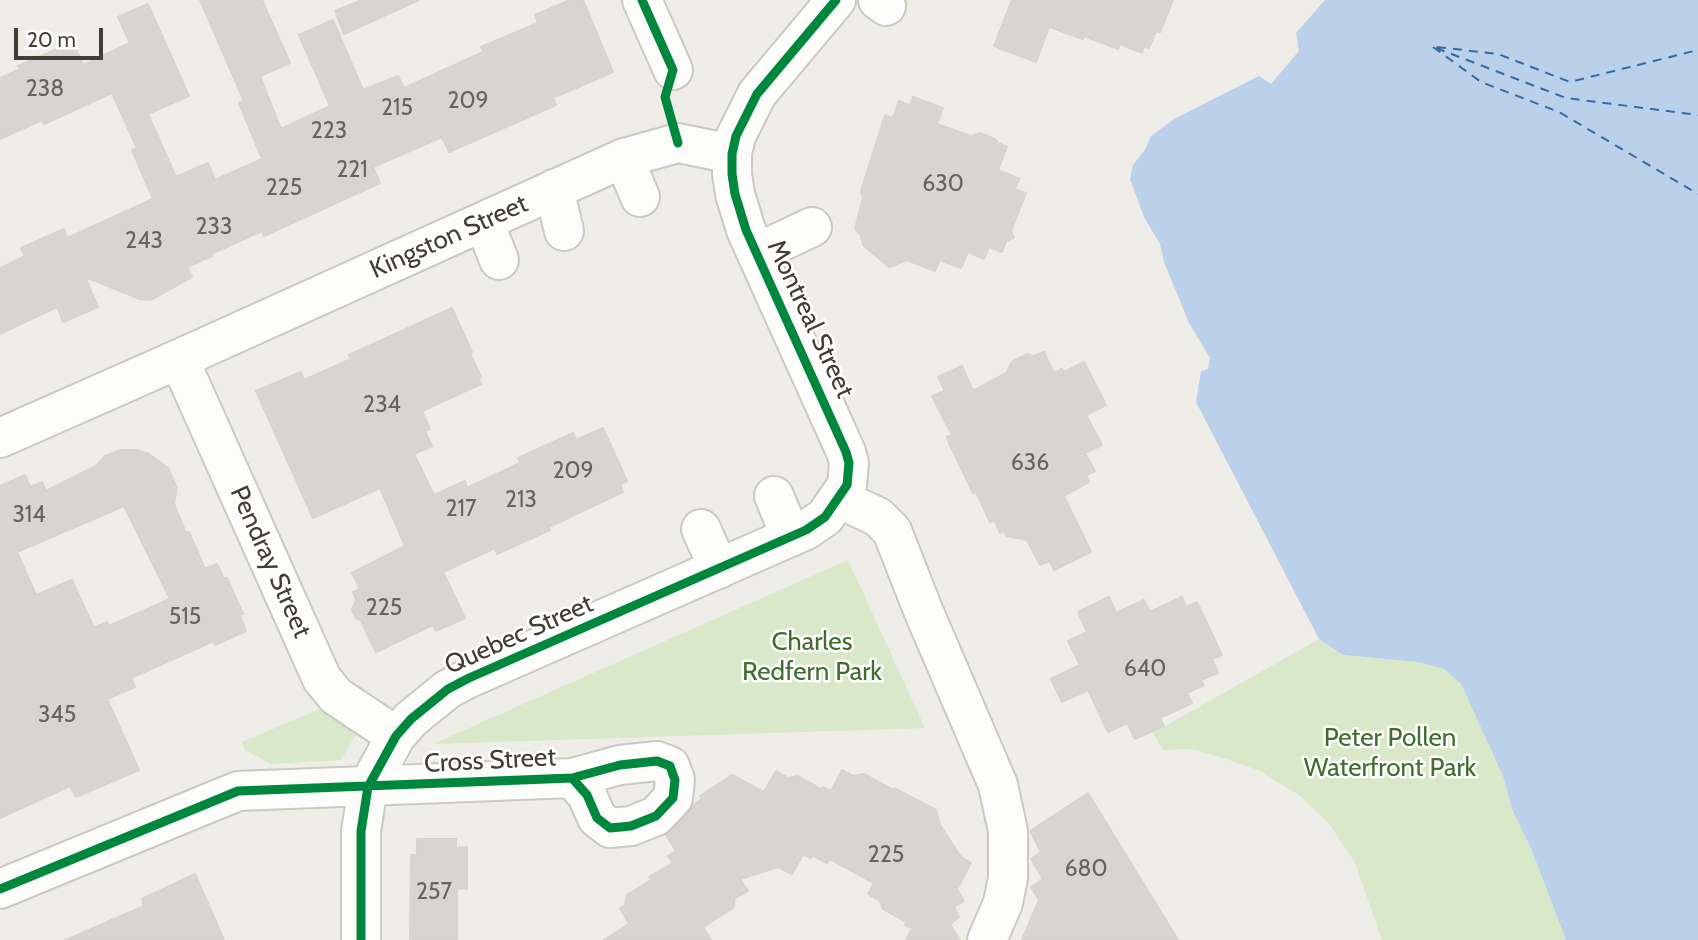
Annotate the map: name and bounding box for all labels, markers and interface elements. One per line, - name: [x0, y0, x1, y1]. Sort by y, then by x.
- scale bar: [18, 14, 107, 58]
- text: 20 m: [27, 27, 76, 52]
- house number: 238: [26, 75, 64, 103]
- house number: 209: [447, 87, 489, 115]
- house number: 215: [381, 94, 413, 122]
- house number: 223: [311, 117, 347, 145]
- house number: 221: [336, 156, 368, 184]
- house number: 630: [922, 170, 964, 198]
- house number: 225: [266, 174, 302, 202]
- street label: Kingston Street: [365, 188, 533, 286]
- house number: 233: [196, 213, 232, 241]
- house number: 243: [125, 227, 163, 255]
- street label: Montreal Street: [760, 235, 860, 403]
- house number: 234: [363, 391, 401, 419]
- house number: 636: [1011, 449, 1049, 477]
- house number: 209: [552, 457, 594, 485]
- street label: Pendray Street: [223, 481, 317, 643]
- house number: 213: [505, 486, 537, 514]
- house number: 217: [445, 495, 477, 523]
- house number: 314: [12, 501, 46, 529]
- street label: Quebec Street: [440, 588, 598, 682]
- house number: 225: [366, 594, 402, 622]
- house number: 515: [169, 603, 201, 631]
- park label: Charles Redfern Park: [742, 626, 882, 688]
- house number: 640: [1124, 655, 1166, 683]
- house number: 345: [38, 701, 76, 729]
- park label: Peter Pollen Waterfront Park: [1304, 722, 1476, 784]
- street label: Cross Street: [423, 742, 557, 780]
- house number: 225: [868, 841, 904, 869]
- house number: 680: [1064, 855, 1108, 883]
- house number: 257: [416, 878, 452, 906]

